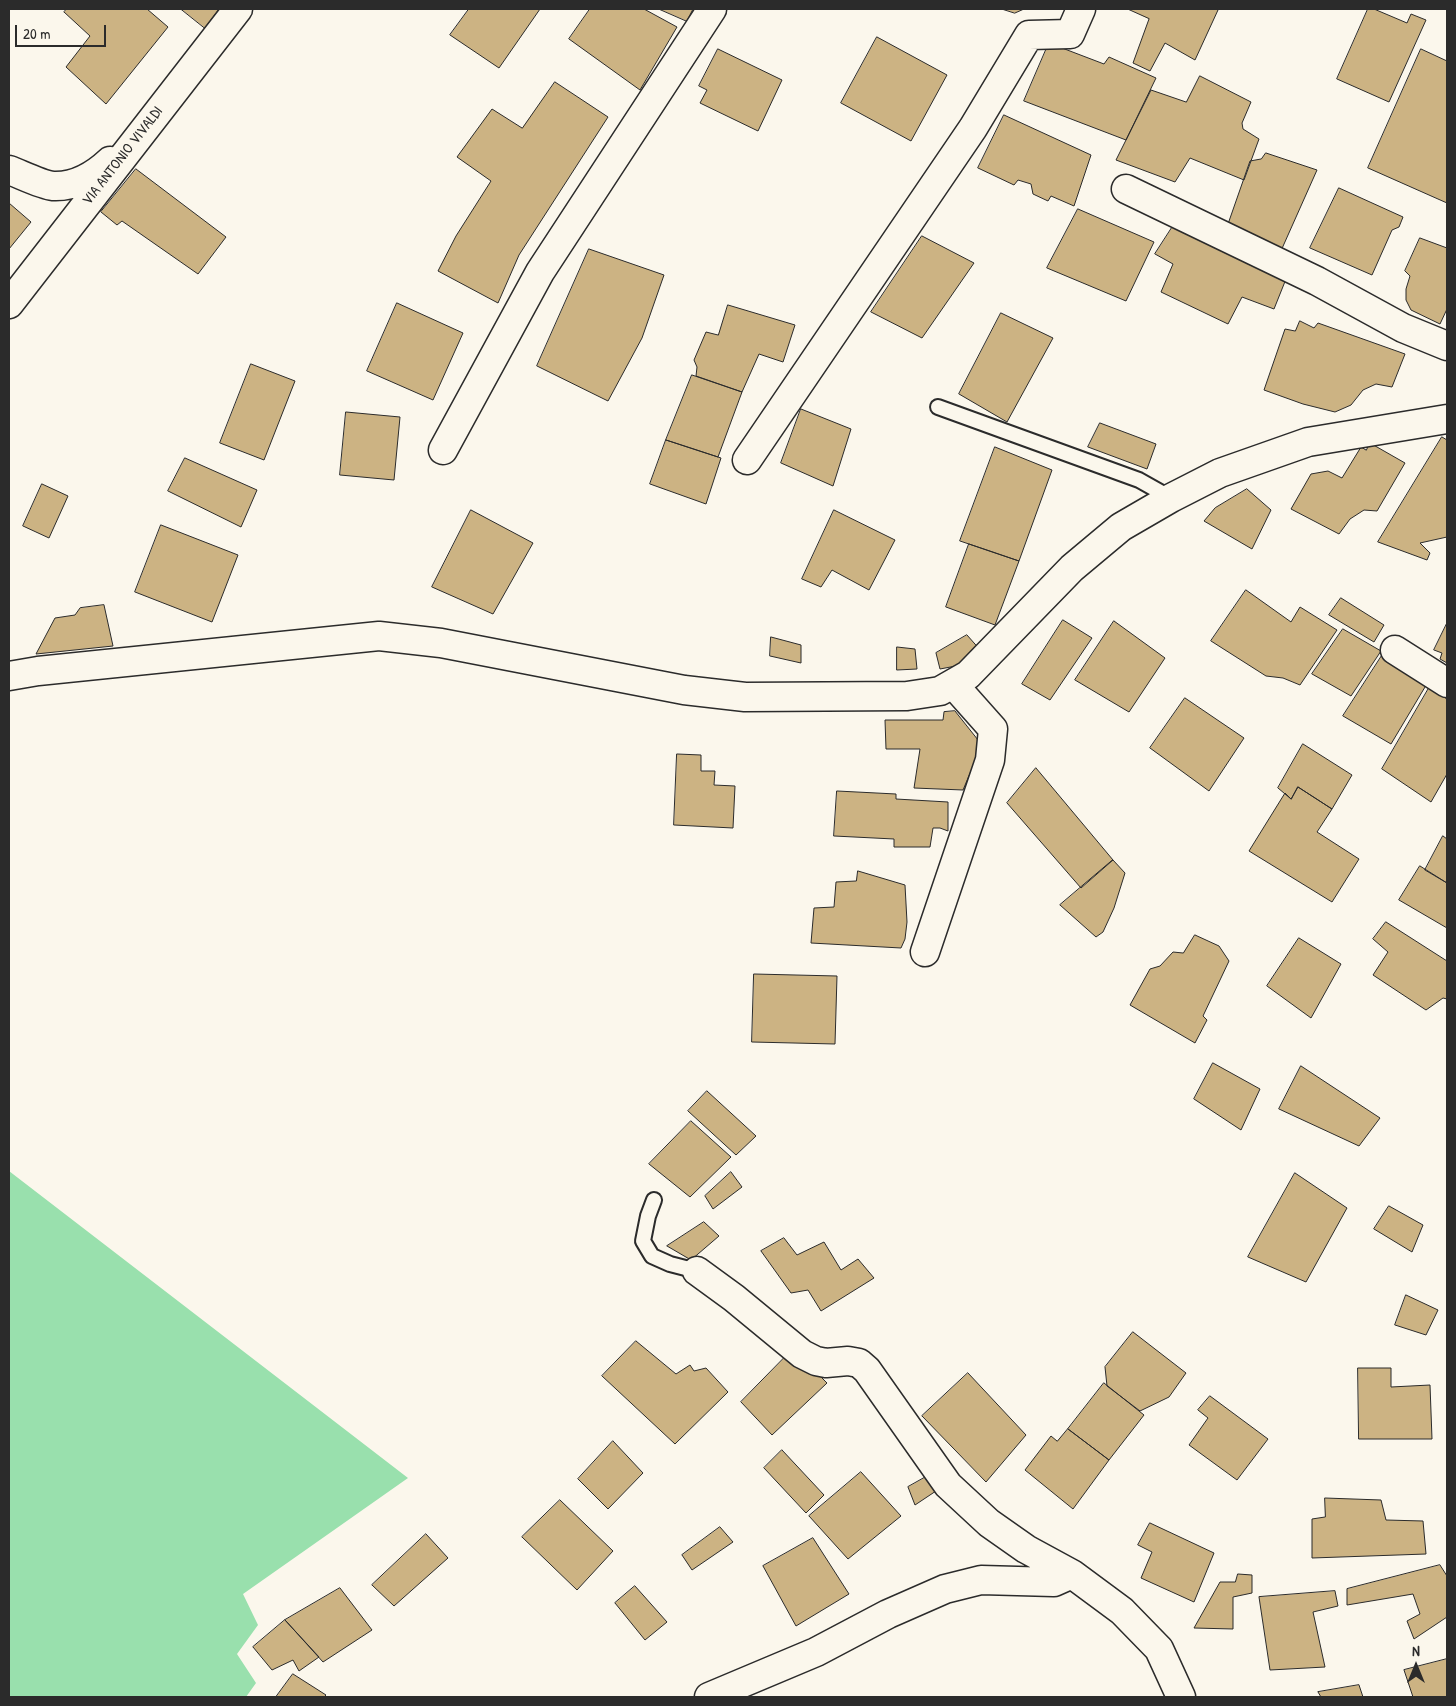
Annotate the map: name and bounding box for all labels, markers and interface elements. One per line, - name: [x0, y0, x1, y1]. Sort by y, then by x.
- scale bar: [18, 15, 109, 47]
- text: 20 m: [23, 23, 50, 44]
- street label: VIA ANTONIO VIVALDI: [79, 103, 167, 209]
- north arrow: [1391, 1641, 1441, 1691]
- text: N: [1412, 1641, 1420, 1660]

